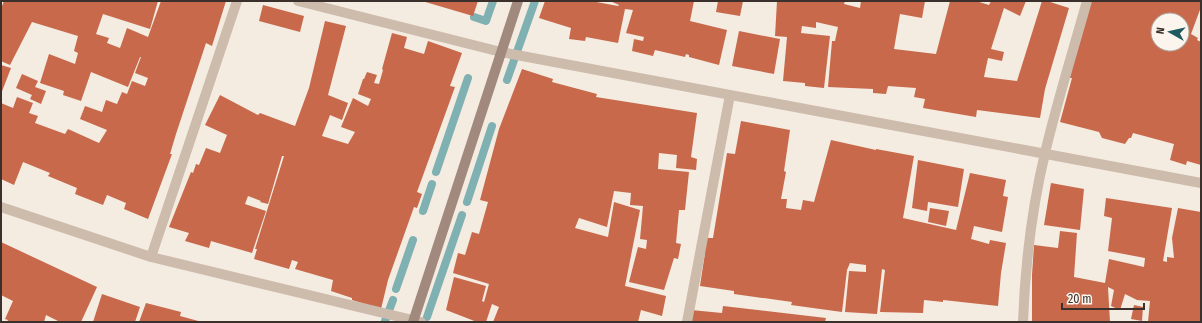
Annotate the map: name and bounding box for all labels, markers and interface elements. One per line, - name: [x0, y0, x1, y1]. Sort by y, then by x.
- north arrow: [1150, 12, 1190, 52]
- text: N: [1154, 27, 1167, 35]
- scale bar: [1062, 285, 1144, 311]
- text: 20 m: [1068, 292, 1092, 306]

